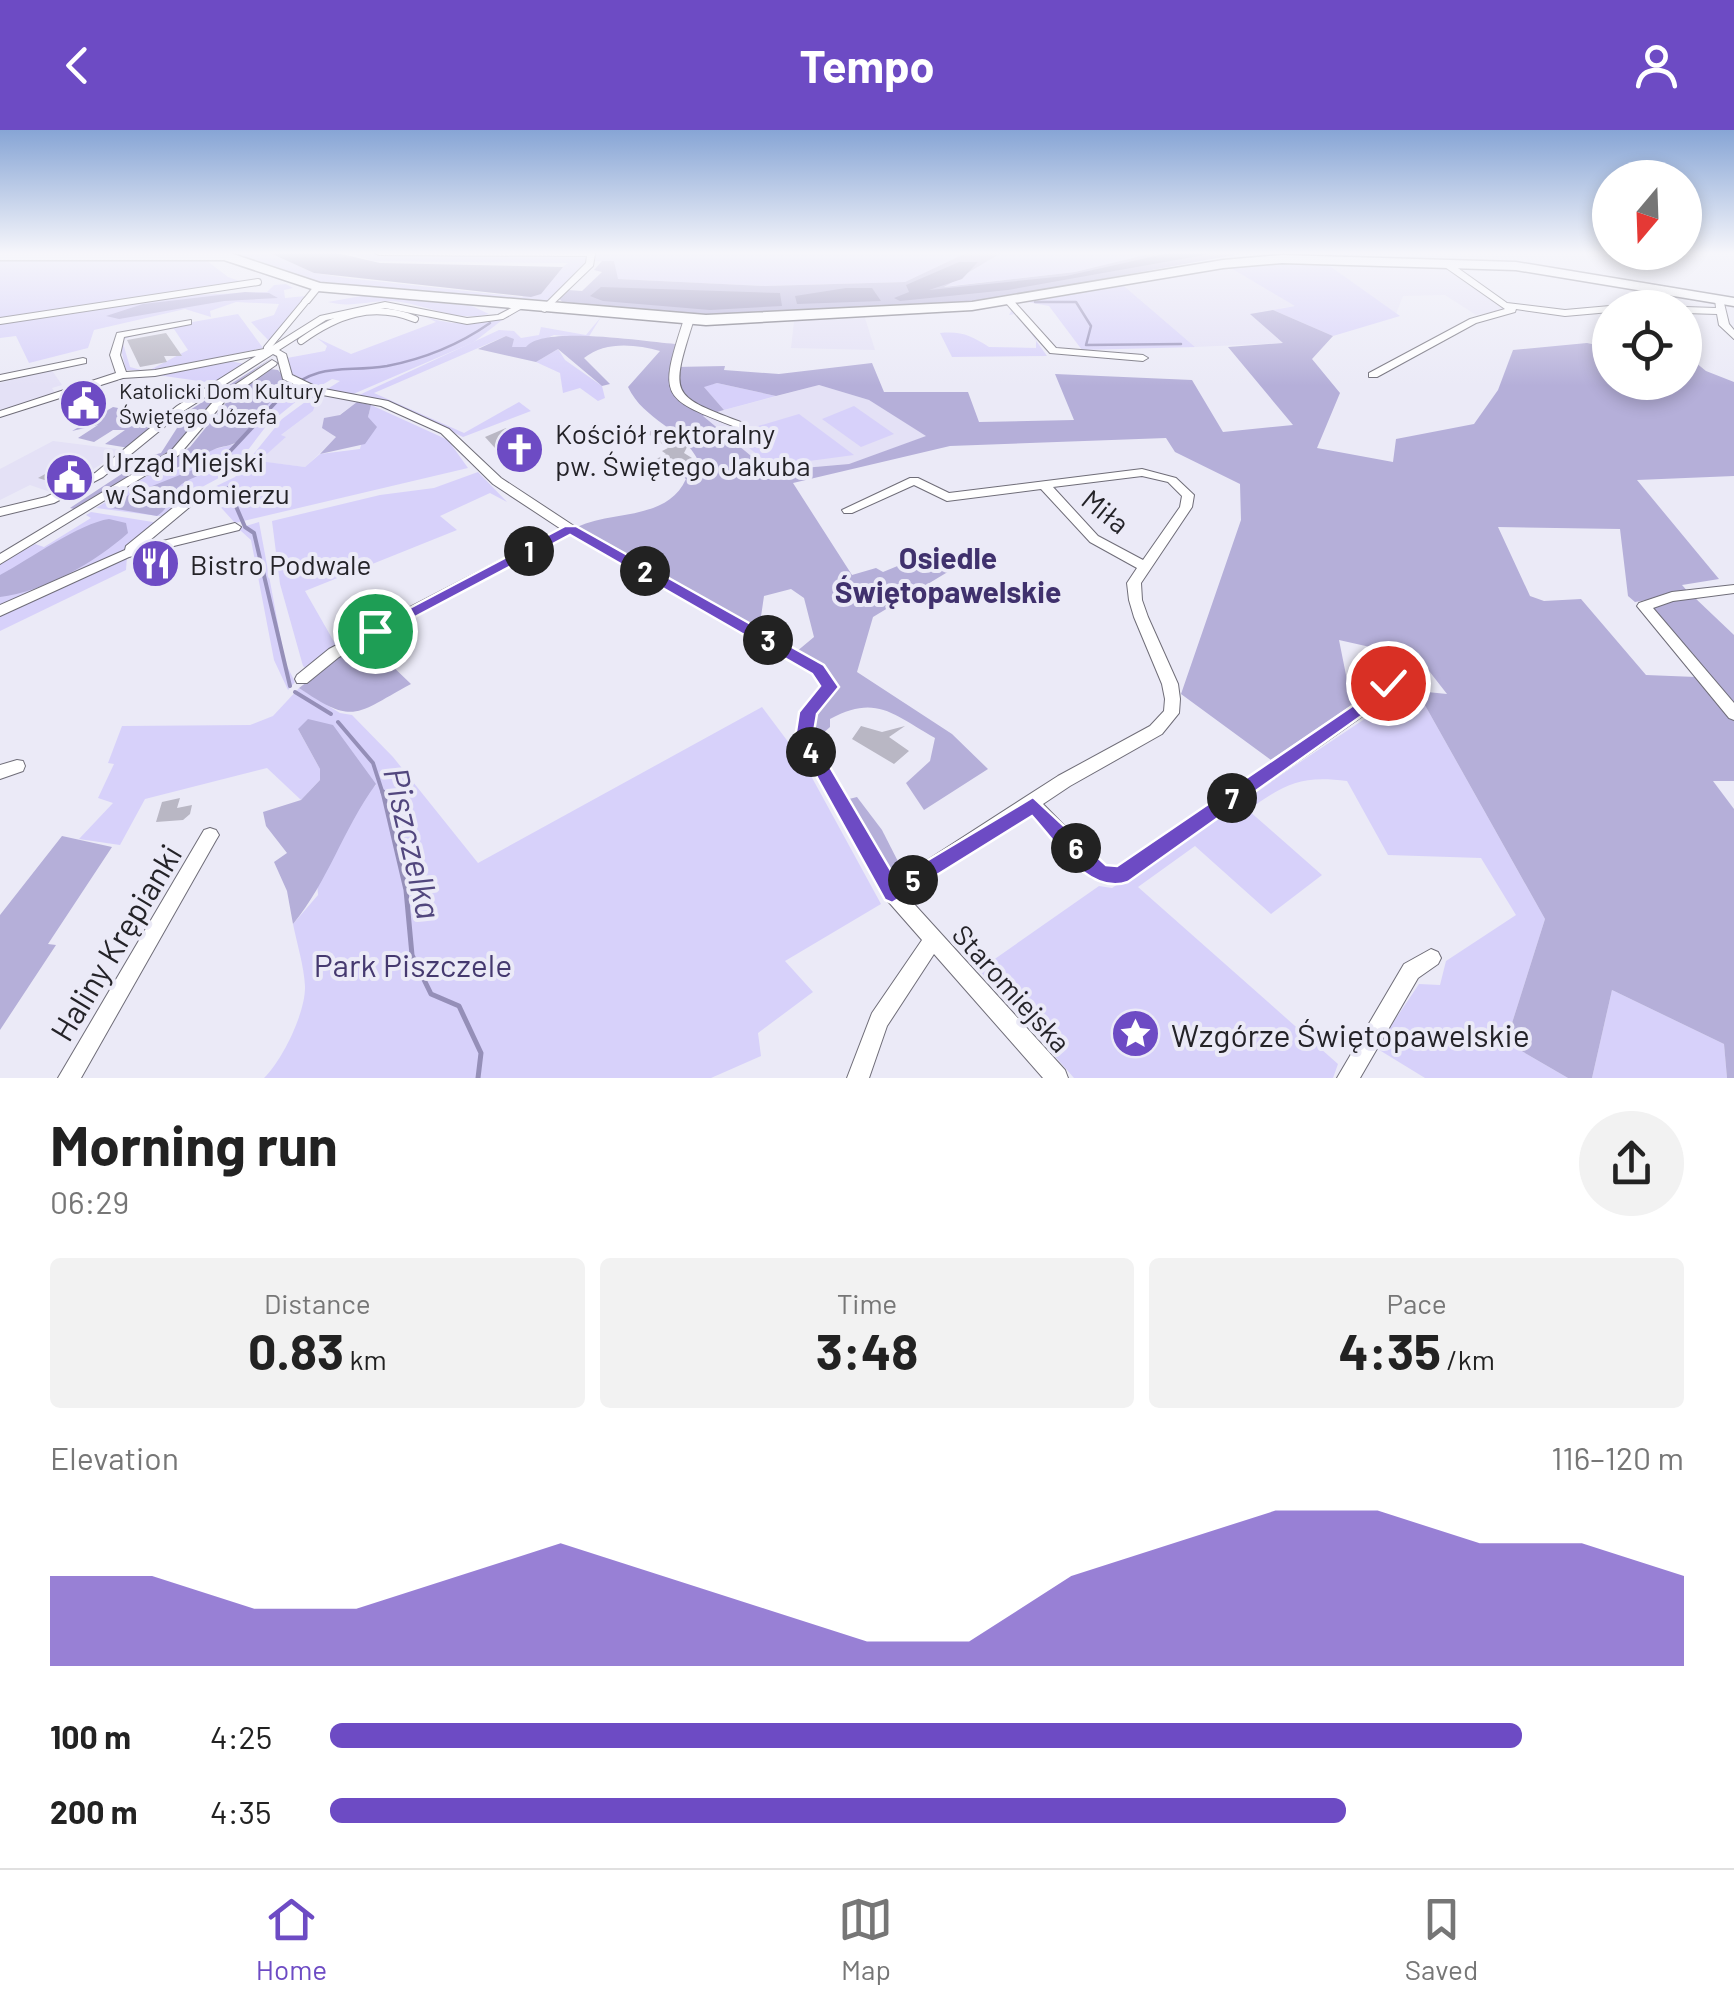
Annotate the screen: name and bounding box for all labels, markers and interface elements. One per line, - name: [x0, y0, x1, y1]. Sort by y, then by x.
- icon: back: [50, 38, 105, 93]
- text: Tempo: [799, 38, 935, 92]
- icon: person: [1629, 38, 1684, 93]
- north arrow: [1592, 160, 1702, 270]
- map controls: [1592, 160, 1702, 400]
- button: locate: [1592, 290, 1702, 400]
- public building icon: Katolicki Dom Kultury Świętego Józefa: [58, 377, 110, 429]
- place label: Katolicki Dom Kultury Świętego Józefa: [119, 377, 323, 428]
- place label: Kościół rektoralny pw. Świętego Jakuba: [555, 416, 811, 482]
- church icon: Kościół rektoralny pw. Świętego Jakuba: [494, 423, 546, 475]
- place label: Urząd Miejski w Sandomierzu: [105, 444, 290, 510]
- public building icon: Urząd Miejski w Sandomierzu: [44, 451, 96, 503]
- street label: Miła: [1075, 482, 1137, 540]
- pin: 1: [504, 526, 554, 576]
- text: 1: [524, 534, 534, 568]
- restaurant icon: Bistro Podwale: [129, 538, 181, 590]
- district label: Osiedle Świętopawelskie: [835, 539, 1061, 609]
- pin: 2: [620, 546, 670, 596]
- place label: Bistro Podwale: [190, 547, 371, 581]
- text: 2: [637, 554, 653, 588]
- pin: [333, 589, 418, 674]
- icon: arrive: [348, 604, 403, 659]
- pin: 3: [743, 615, 793, 665]
- text: 3: [760, 623, 776, 657]
- pin: [1346, 641, 1431, 726]
- icon: check: [1361, 656, 1416, 711]
- pin: 4: [786, 727, 836, 777]
- text: 4: [803, 735, 819, 769]
- water label: Piszczelka: [376, 763, 452, 923]
- pin: 7: [1207, 773, 1257, 823]
- text: 7: [1225, 781, 1239, 815]
- pin: 6: [1051, 823, 1101, 873]
- text: 6: [1068, 831, 1084, 865]
- street label: Haliny Krępianki: [41, 837, 189, 1047]
- pin: 5: [888, 855, 938, 905]
- text: 5: [905, 863, 921, 897]
- street label: Staromiejska: [946, 917, 1078, 1059]
- park label: Park Piszczele: [314, 945, 512, 983]
- place icon: Wzgórze Świętopawelskie: [1110, 1008, 1162, 1060]
- place label: Wzgórze Świętopawelskie: [1171, 1015, 1530, 1053]
- text: Morning run: [50, 1111, 338, 1177]
- button: share: [1579, 1111, 1684, 1216]
- text: 06:29: [50, 1182, 129, 1220]
- text: Distance: [264, 1286, 371, 1320]
- text: Time: [837, 1286, 897, 1320]
- text: Pace: [1387, 1286, 1447, 1320]
- text: 0.83: [248, 1320, 344, 1380]
- text: 3:48: [816, 1320, 918, 1380]
- text: 4:35: [1338, 1320, 1441, 1380]
- text: km: [344, 1342, 387, 1376]
- text: /km: [1441, 1342, 1495, 1376]
- text: Elevation: [50, 1438, 179, 1476]
- text: 116–120 m: [1551, 1438, 1684, 1476]
- text: 100 m: [50, 1717, 131, 1755]
- text: 4:25: [210, 1717, 272, 1755]
- text: 200 m: [50, 1792, 138, 1830]
- text: 4:35: [210, 1792, 271, 1830]
- tab: Home: [256, 1892, 327, 1986]
- tab: Map: [838, 1892, 893, 1986]
- tab: Saved: [1405, 1892, 1478, 1986]

